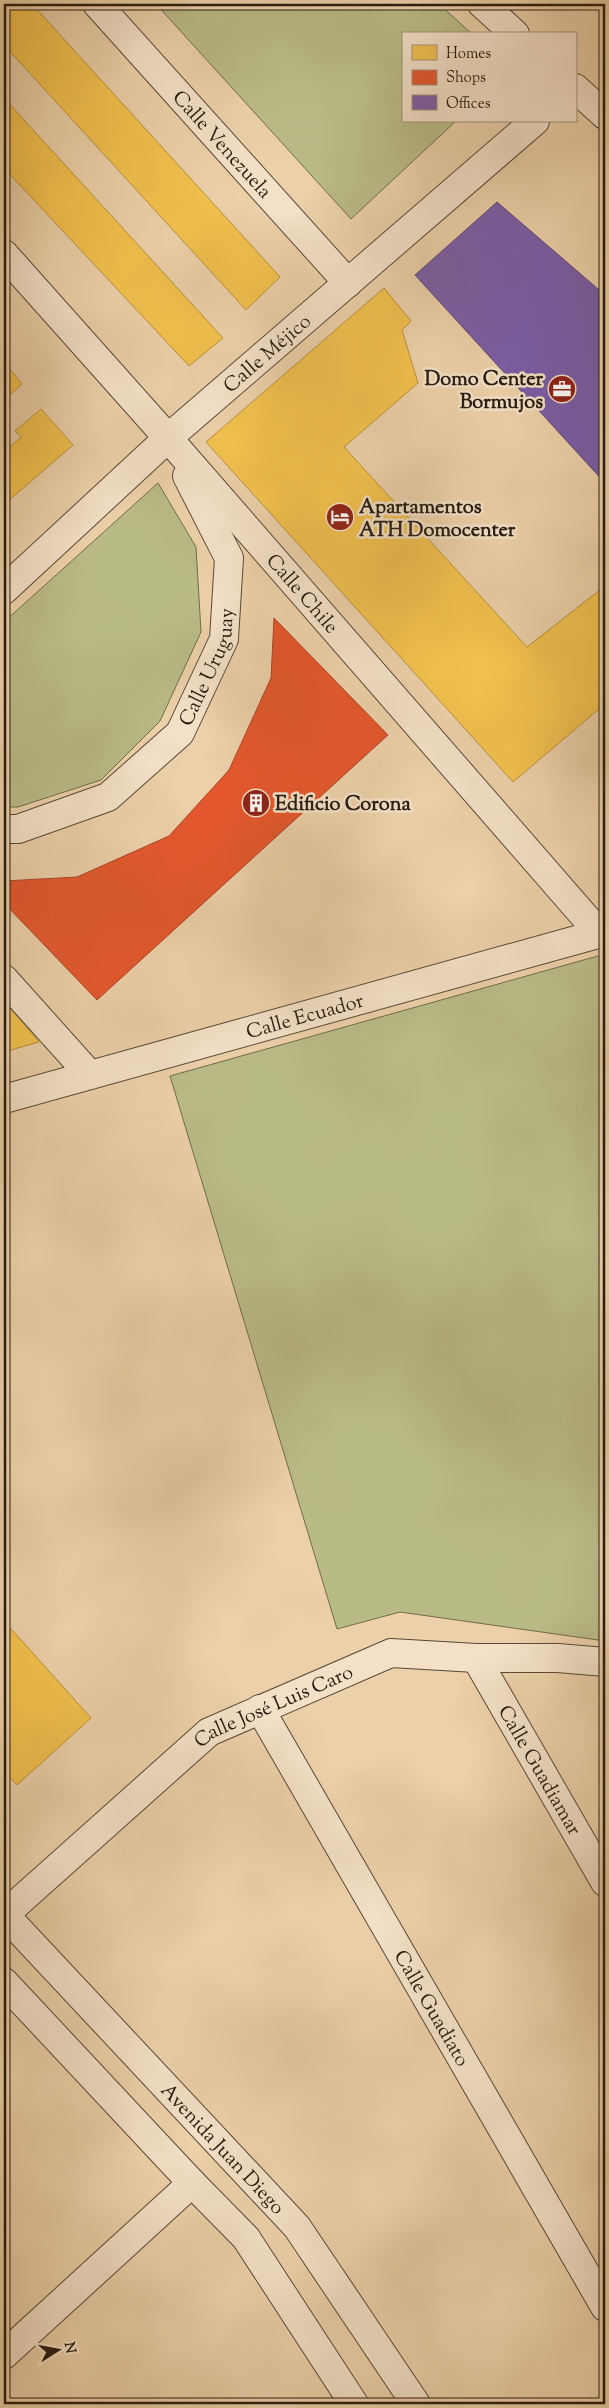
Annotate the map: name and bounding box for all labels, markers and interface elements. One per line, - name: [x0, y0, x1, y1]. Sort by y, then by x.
- legend: [402, 32, 576, 122]
- text: Homes: [446, 44, 491, 65]
- text: Shops: [446, 68, 486, 89]
- street label: Calle Venezuela: [164, 85, 278, 206]
- text: Offices: [446, 94, 491, 115]
- street label: Calle Méjico: [218, 308, 319, 401]
- place label: Domo Center Bormujos: [425, 366, 543, 418]
- office icon: Domo Center Bormujos: [547, 374, 577, 404]
- place label: Apartamentos ATH Domocenter: [359, 494, 516, 546]
- hotel icon: Apartamentos ATH Domocenter: [325, 502, 355, 532]
- street label: Calle Chile: [258, 548, 344, 641]
- street label: Calle Uruguay: [173, 607, 243, 732]
- building icon: Edificio Corona: [241, 788, 271, 818]
- place label: Edificio Corona: [275, 791, 411, 820]
- street label: Calle Ecuador: [243, 988, 368, 1048]
- street label: Calle José Luis Caro: [188, 1659, 358, 1756]
- street label: Calle Guadiamar: [489, 1701, 587, 1842]
- street label: Calle Guadiato: [385, 1945, 475, 2073]
- street label: Avenida Juan Diego: [153, 2078, 290, 2222]
- north arrow: [32, 2326, 82, 2376]
- text: N: [58, 2341, 80, 2355]

